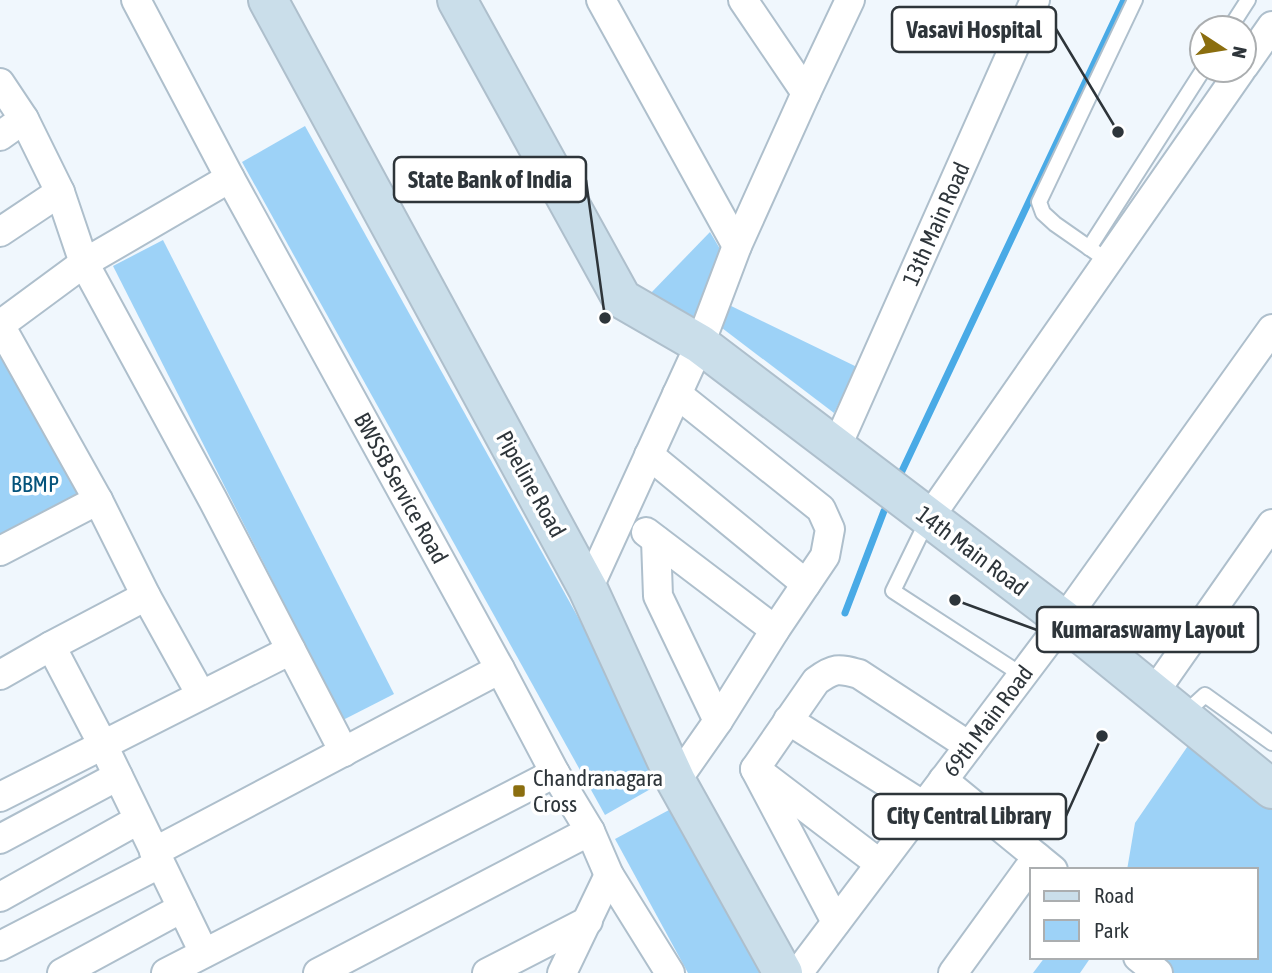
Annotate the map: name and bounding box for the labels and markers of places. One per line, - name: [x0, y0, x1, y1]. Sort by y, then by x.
- callout: Vasavi Hospital: [892, 7, 1056, 52]
- callout: State Bank of India: [394, 157, 586, 202]
- callout: Kumaraswamy Layout: [1037, 607, 1258, 652]
- place label: Chandranagara Cross: [533, 765, 663, 817]
- marker: Chandranagara Cross: [511, 783, 527, 799]
- callout: City Central Library: [873, 794, 1066, 839]

